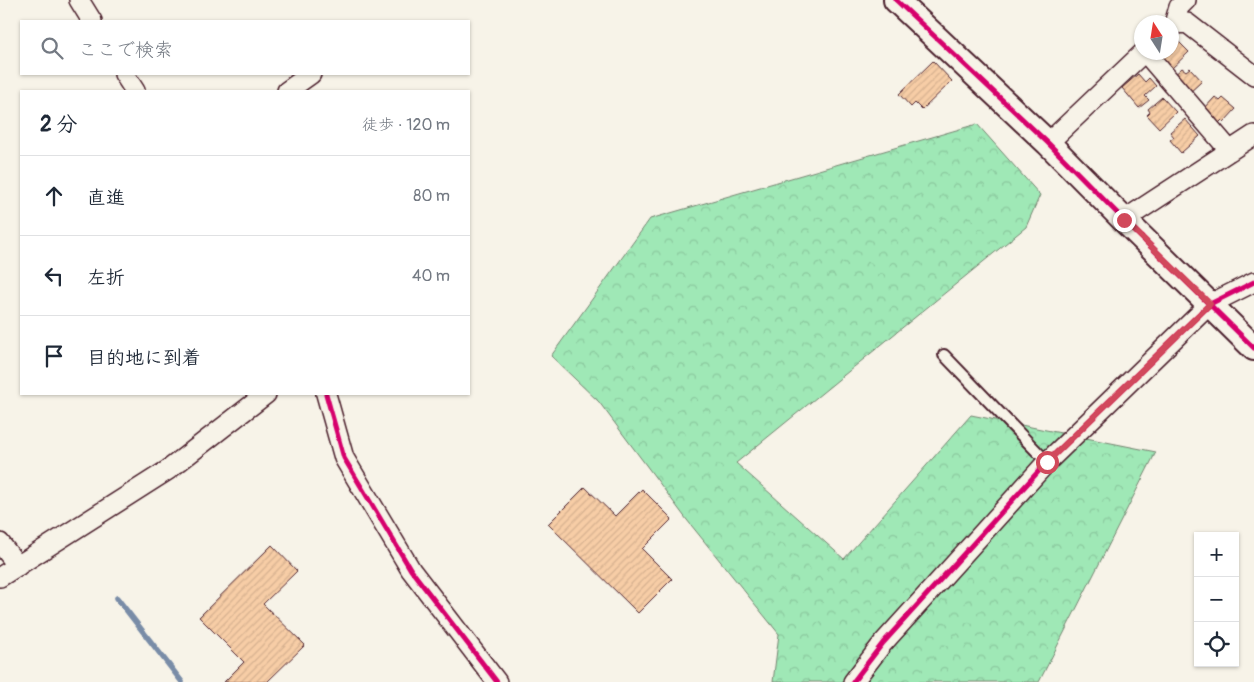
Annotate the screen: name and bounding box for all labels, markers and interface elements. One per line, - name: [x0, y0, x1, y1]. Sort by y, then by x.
- north arrow: [1134, 15, 1179, 60]
- search box: [20, 20, 470, 75]
- icon: search: [38, 34, 66, 62]
- text: ここで検索: [78, 38, 173, 62]
- text: 2 分: [40, 111, 77, 138]
- text: 徒歩 · 120 m: [362, 115, 450, 135]
- icon: ahead: [40, 182, 68, 210]
- text: 直進: [87, 186, 125, 210]
- text: 80 m: [413, 186, 450, 206]
- route end: [1113, 209, 1136, 232]
- icon: left: [40, 262, 68, 290]
- text: 左折: [87, 266, 125, 290]
- text: 40 m: [412, 266, 450, 286]
- icon: arrive: [40, 342, 68, 370]
- text: 目的地に到着: [87, 346, 201, 370]
- route start: [1036, 451, 1059, 474]
- map controls: [1194, 532, 1239, 667]
- button: +: [1194, 532, 1239, 577]
- button: −: [1194, 577, 1239, 622]
- button: locate: [1194, 622, 1239, 667]

